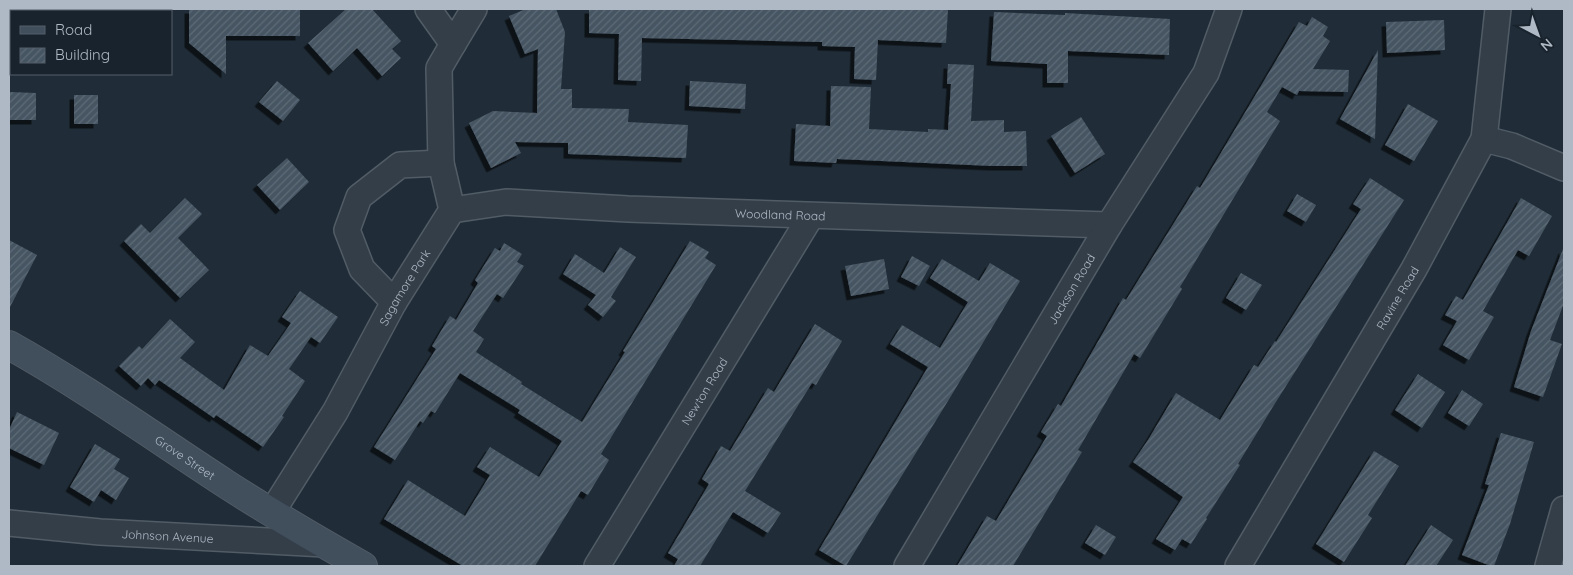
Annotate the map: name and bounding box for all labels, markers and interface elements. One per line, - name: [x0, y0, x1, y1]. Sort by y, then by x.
- legend: [10, 10, 172, 75]
- north arrow: [1513, 10, 1563, 60]
- text: Road: [55, 20, 92, 39]
- text: N: [1537, 35, 1556, 55]
- text: Building: [55, 45, 110, 64]
- street label: Woodland Road: [735, 205, 826, 223]
- street label: Sagamore Park: [375, 246, 433, 328]
- street label: Jackson Road: [1044, 251, 1098, 327]
- street label: Ravine Road: [1373, 263, 1422, 332]
- street label: Newton Road: [678, 355, 730, 428]
- street label: Grove Street: [152, 432, 218, 482]
- street label: Johnson Avenue: [121, 526, 214, 546]

